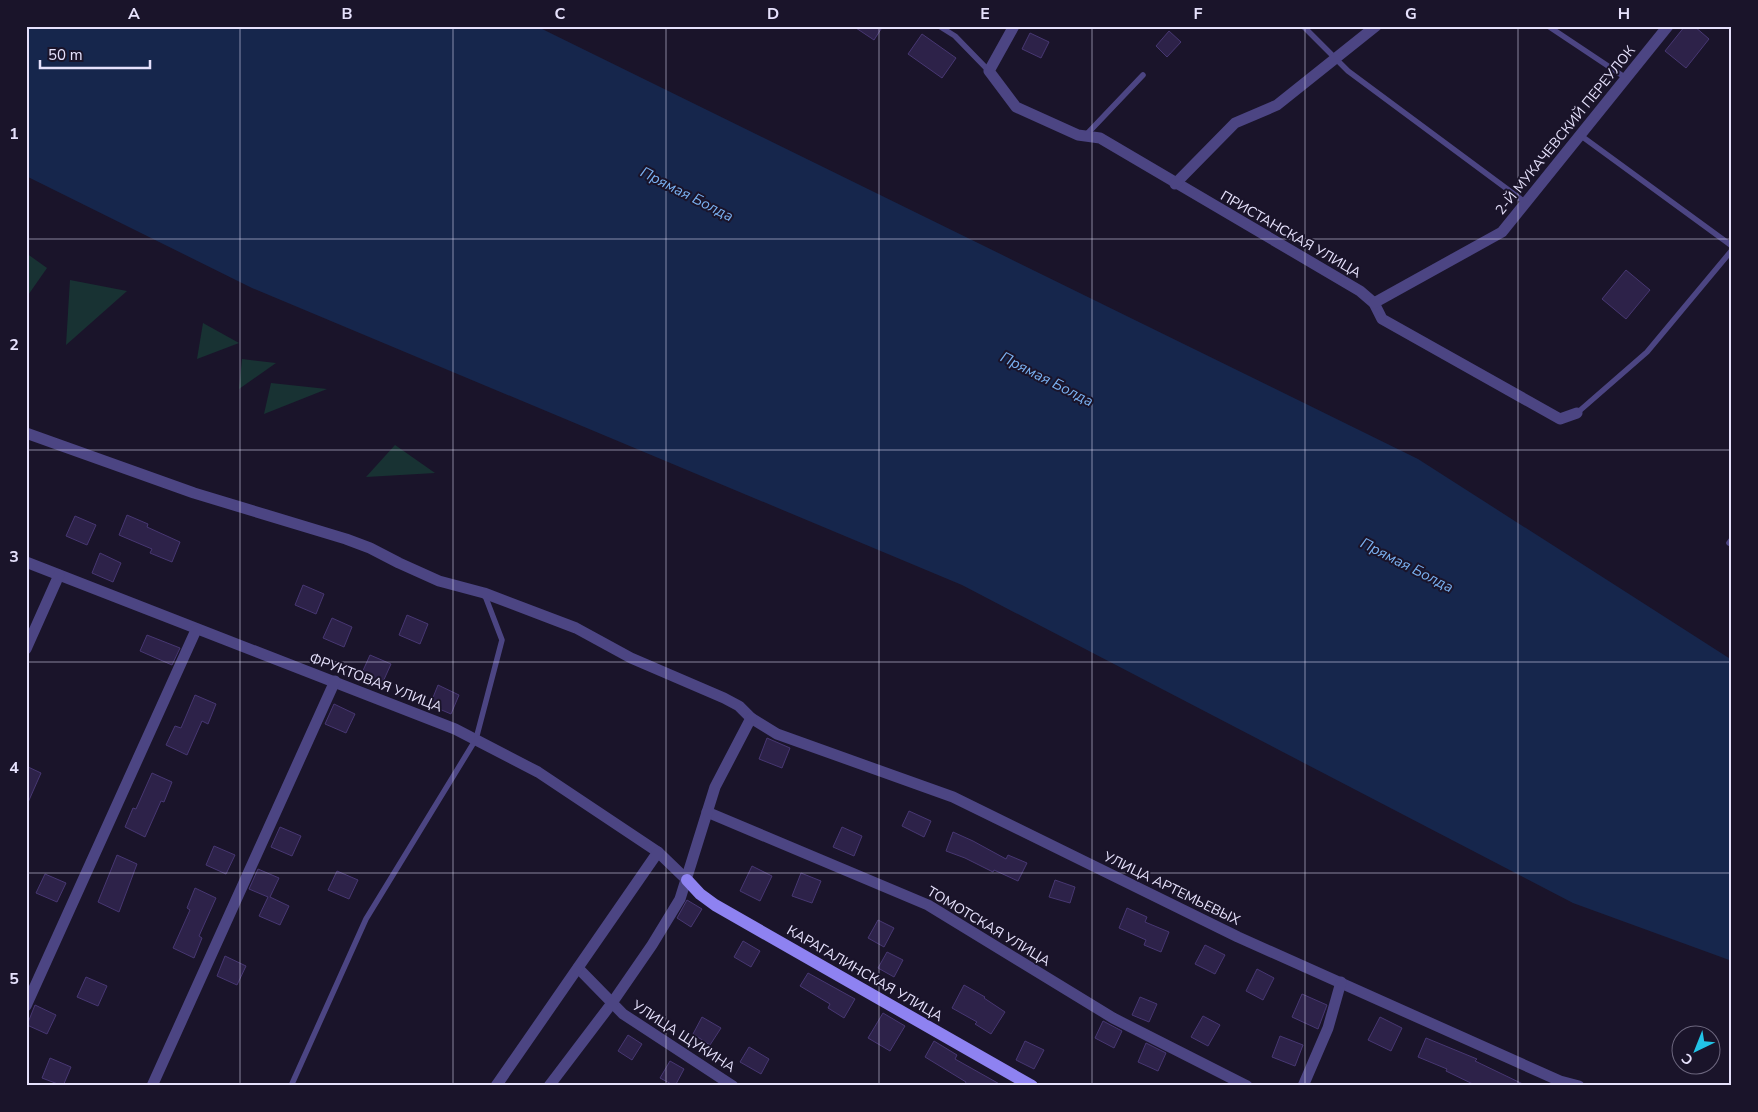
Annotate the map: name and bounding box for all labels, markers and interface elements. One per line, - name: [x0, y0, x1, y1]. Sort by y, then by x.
- text: A: [128, 3, 140, 25]
- text: B: [341, 3, 353, 25]
- text: C: [555, 3, 566, 25]
- text: D: [767, 3, 779, 25]
- text: E: [980, 3, 990, 25]
- text: F: [1194, 3, 1203, 25]
- text: G: [1405, 3, 1417, 25]
- text: H: [1618, 3, 1630, 25]
- scale bar: [40, 38, 150, 70]
- street label: 2-Й МУКАЧЕВСКИЙ ПЕРЕУЛОК: [1491, 42, 1640, 219]
- text: 50 m: [48, 45, 83, 65]
- text: 1: [9, 123, 19, 145]
- water label: Прямая Болда: [637, 162, 737, 226]
- street label: ПРИСТАНСКАЯ УЛИЦА: [1217, 186, 1365, 283]
- text: 2: [9, 334, 19, 356]
- water label: Прямая Болда: [997, 347, 1097, 411]
- water label: Прямая Болда: [1357, 533, 1457, 597]
- text: 3: [9, 546, 19, 568]
- street label: ФРУКТОВАЯ УЛИЦА: [307, 648, 445, 717]
- text: 4: [9, 757, 19, 779]
- street label: УЛИЦА АРТЕМЬЕВЫХ: [1099, 847, 1243, 930]
- street label: ТОМОТСКАЯ УЛИЦА: [923, 882, 1054, 971]
- street label: КАРАГАЛИНСКАЯ УЛИЦА: [783, 921, 946, 1026]
- text: 5: [9, 968, 19, 990]
- street label: УЛИЦА ЩУКИНА: [628, 995, 739, 1077]
- north arrow: [1670, 1024, 1720, 1074]
- text: С: [1677, 1049, 1697, 1069]

